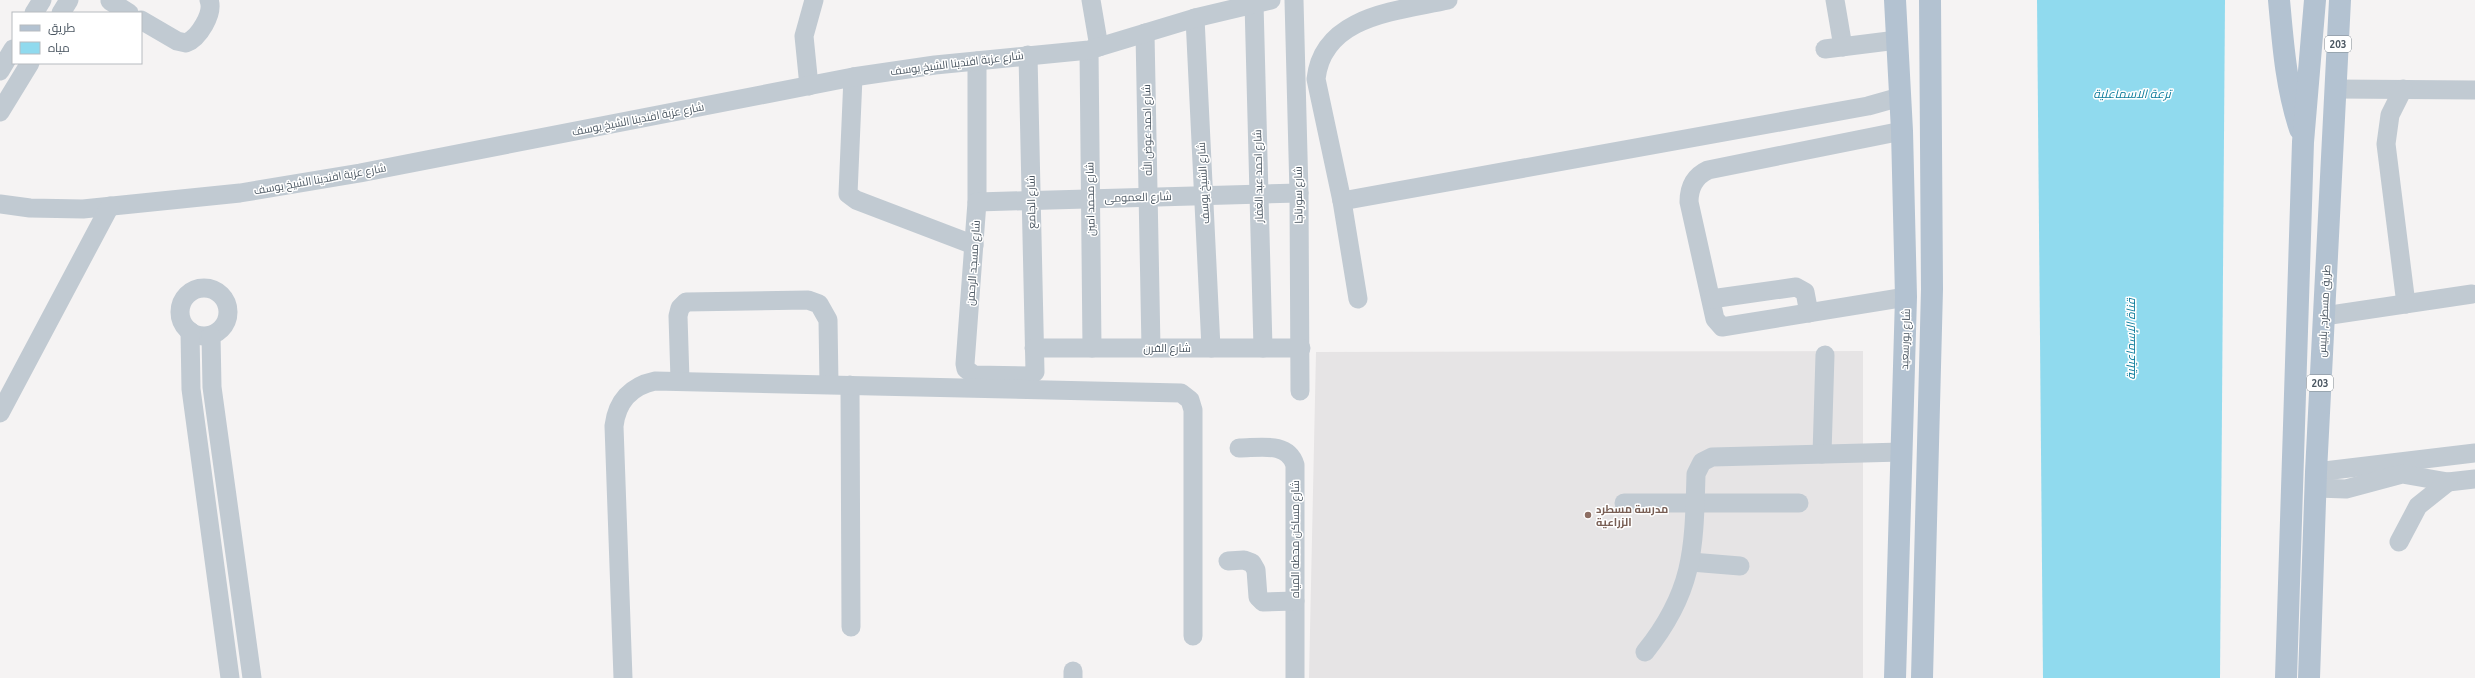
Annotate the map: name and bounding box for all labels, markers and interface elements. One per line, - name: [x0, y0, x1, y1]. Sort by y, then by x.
- legend: [12, 12, 142, 64]
- text: طريق: [48, 21, 76, 35]
- road number: 203: [2325, 36, 2351, 52]
- text: مياه: [48, 41, 70, 55]
- street label: شارع عزبة افندينا الشيخ يوسف: [890, 49, 1025, 79]
- street label: شارع احمد عوض الله: [1138, 84, 1156, 176]
- water label: ترعة الاسماعلية: [2093, 87, 2173, 101]
- street label: شارع عزبة افندينا الشيخ يوسف: [571, 100, 705, 140]
- street label: شارع احمد عبد الغفار: [1251, 129, 1267, 224]
- street label: شارع الشيخ يوسف: [1195, 142, 1213, 224]
- street label: شارع عزبة افندينا الشيخ يوسف: [253, 161, 387, 199]
- street label: شارع محمد امين: [1083, 162, 1099, 236]
- street label: شارع سورناجا: [1291, 166, 1307, 224]
- street label: شارع الجامع: [1025, 175, 1039, 229]
- street label: شارع العمومى: [1104, 190, 1172, 206]
- street label: شارع مسجد الرحمن: [964, 220, 984, 306]
- street label: طريق مسطرد, بلبيس: [2316, 264, 2333, 358]
- water label: قناة الإسماعيلية: [2124, 298, 2139, 380]
- street label: شارع بورسعيد: [1898, 308, 1914, 370]
- street label: شارع الفرن: [1143, 342, 1191, 356]
- road number: 203: [2307, 375, 2333, 391]
- street label: شارع مساكن محطه المياه: [1289, 480, 1303, 598]
- place label: مدرسة مسطرد الزراعية: [1596, 503, 1668, 529]
- marker: مدرسة مسطرد الزراعية: [1583, 510, 1593, 520]

